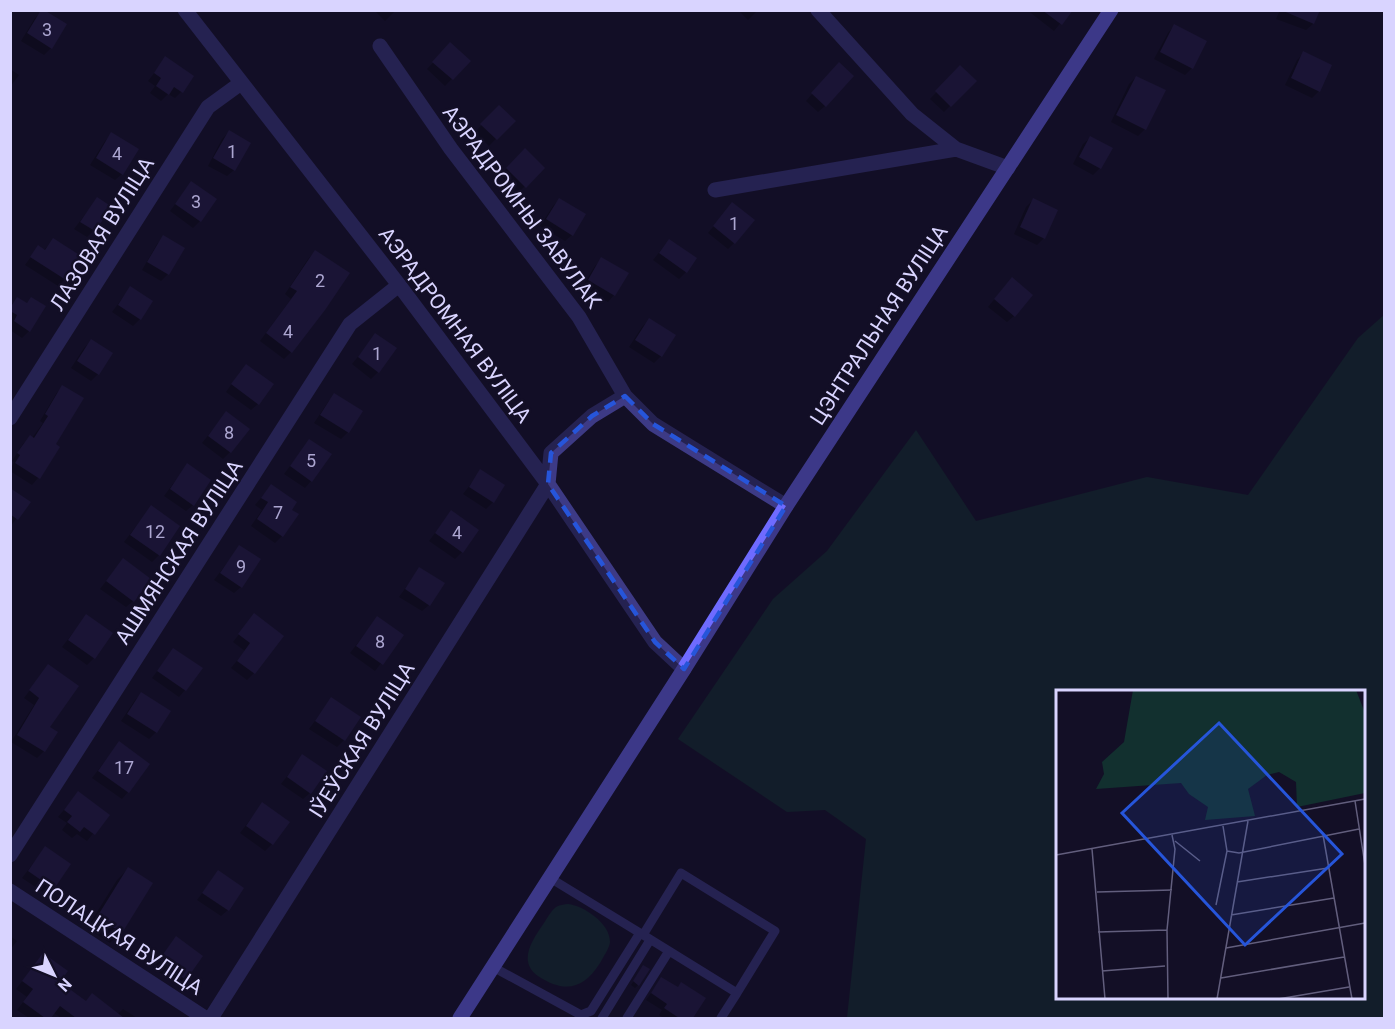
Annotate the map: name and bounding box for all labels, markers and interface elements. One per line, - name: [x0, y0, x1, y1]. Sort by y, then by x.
- house number: 3: [42, 19, 52, 40]
- street label: АЭРАДРОМНЫ ЗАВУЛАК: [438, 101, 606, 314]
- house number: 1: [227, 141, 237, 162]
- house number: 4: [112, 143, 122, 164]
- street label: ЛАЗОВАЯ ВУЛІЦА: [45, 153, 159, 315]
- house number: 3: [191, 191, 201, 212]
- house number: 1: [729, 213, 739, 234]
- street label: ЦЭНТРАЛЬНАЯ ВУЛІЦА: [805, 220, 953, 429]
- street label: АЭРАДРОМНАЯ ВУЛІЦА: [374, 223, 536, 428]
- house number: 2: [315, 270, 325, 291]
- house number: 4: [283, 321, 293, 342]
- house number: 1: [372, 343, 382, 364]
- house number: 8: [224, 422, 234, 443]
- house number: 5: [306, 450, 316, 471]
- street label: АШМЯНСКАЯ ВУЛІЦА: [110, 455, 248, 649]
- house number: 7: [273, 502, 283, 523]
- house number: 12: [145, 521, 165, 542]
- house number: 4: [452, 522, 462, 543]
- house number: 9: [236, 556, 246, 577]
- house number: 8: [375, 631, 385, 652]
- street label: ІЎЕЎСКАЯ ВУЛІЦА: [304, 658, 420, 822]
- inset map: [1056, 690, 1365, 999]
- house number: 17: [114, 757, 134, 778]
- street label: ПОЛАЦКАЯ ВУЛІЦА: [31, 874, 207, 1000]
- north arrow: [24, 945, 84, 1005]
- text: N: [54, 974, 75, 995]

